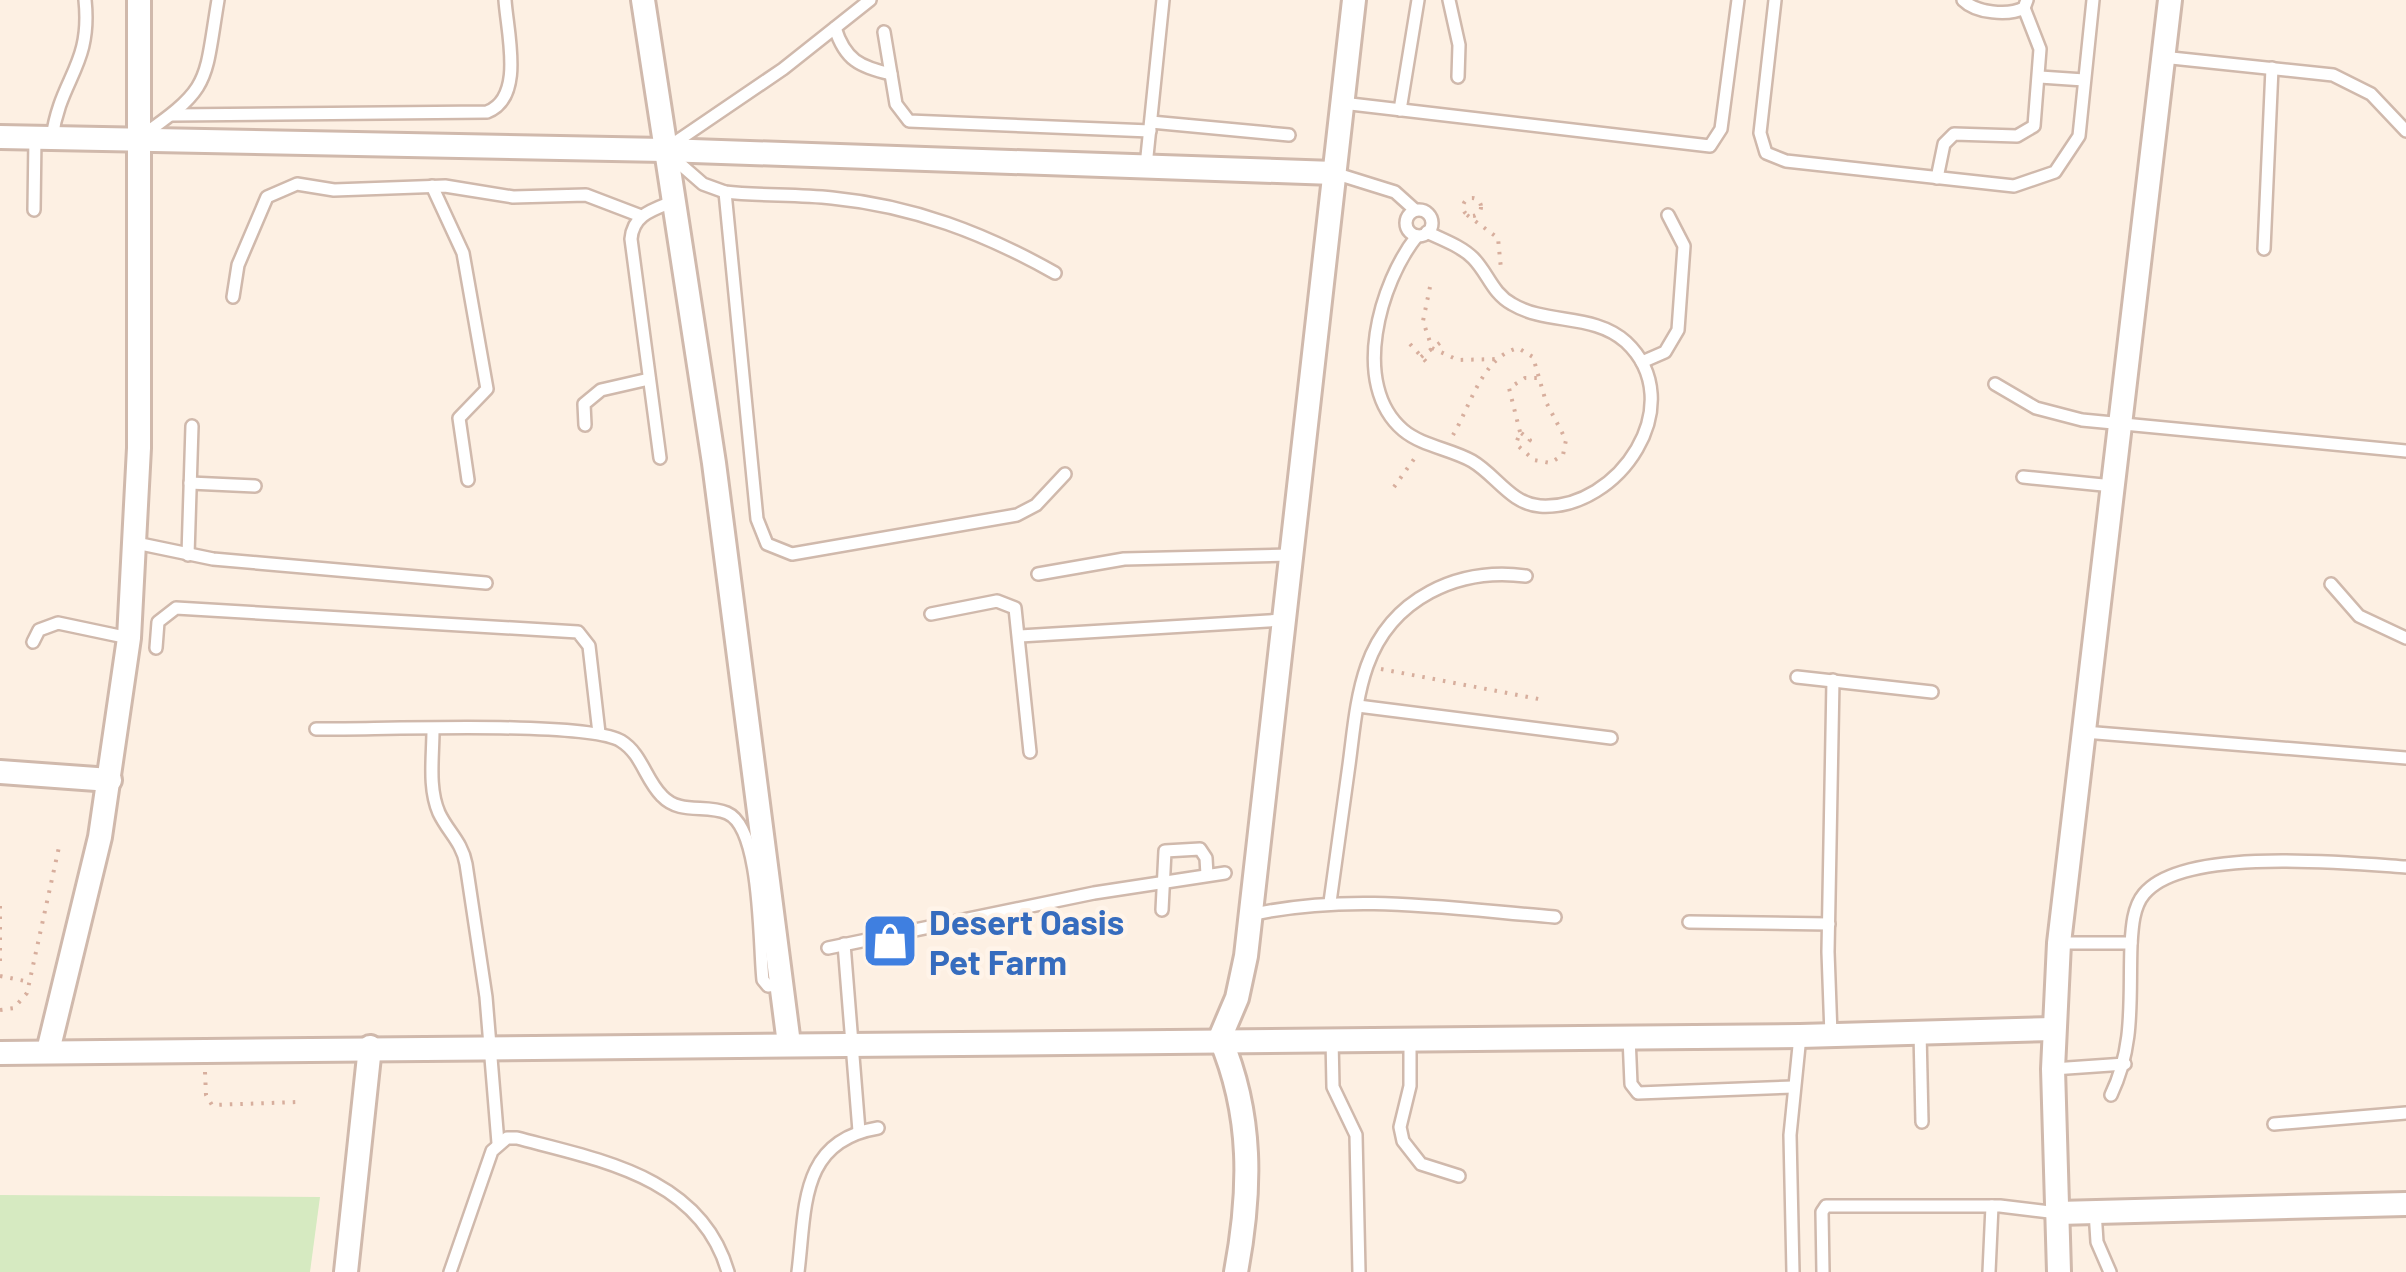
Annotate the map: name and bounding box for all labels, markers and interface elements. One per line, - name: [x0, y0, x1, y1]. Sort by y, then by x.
- place label: Desert Oasis Pet Farm: [929, 900, 1124, 982]
- shop icon: Desert Oasis Pet Farm: [860, 911, 920, 971]

